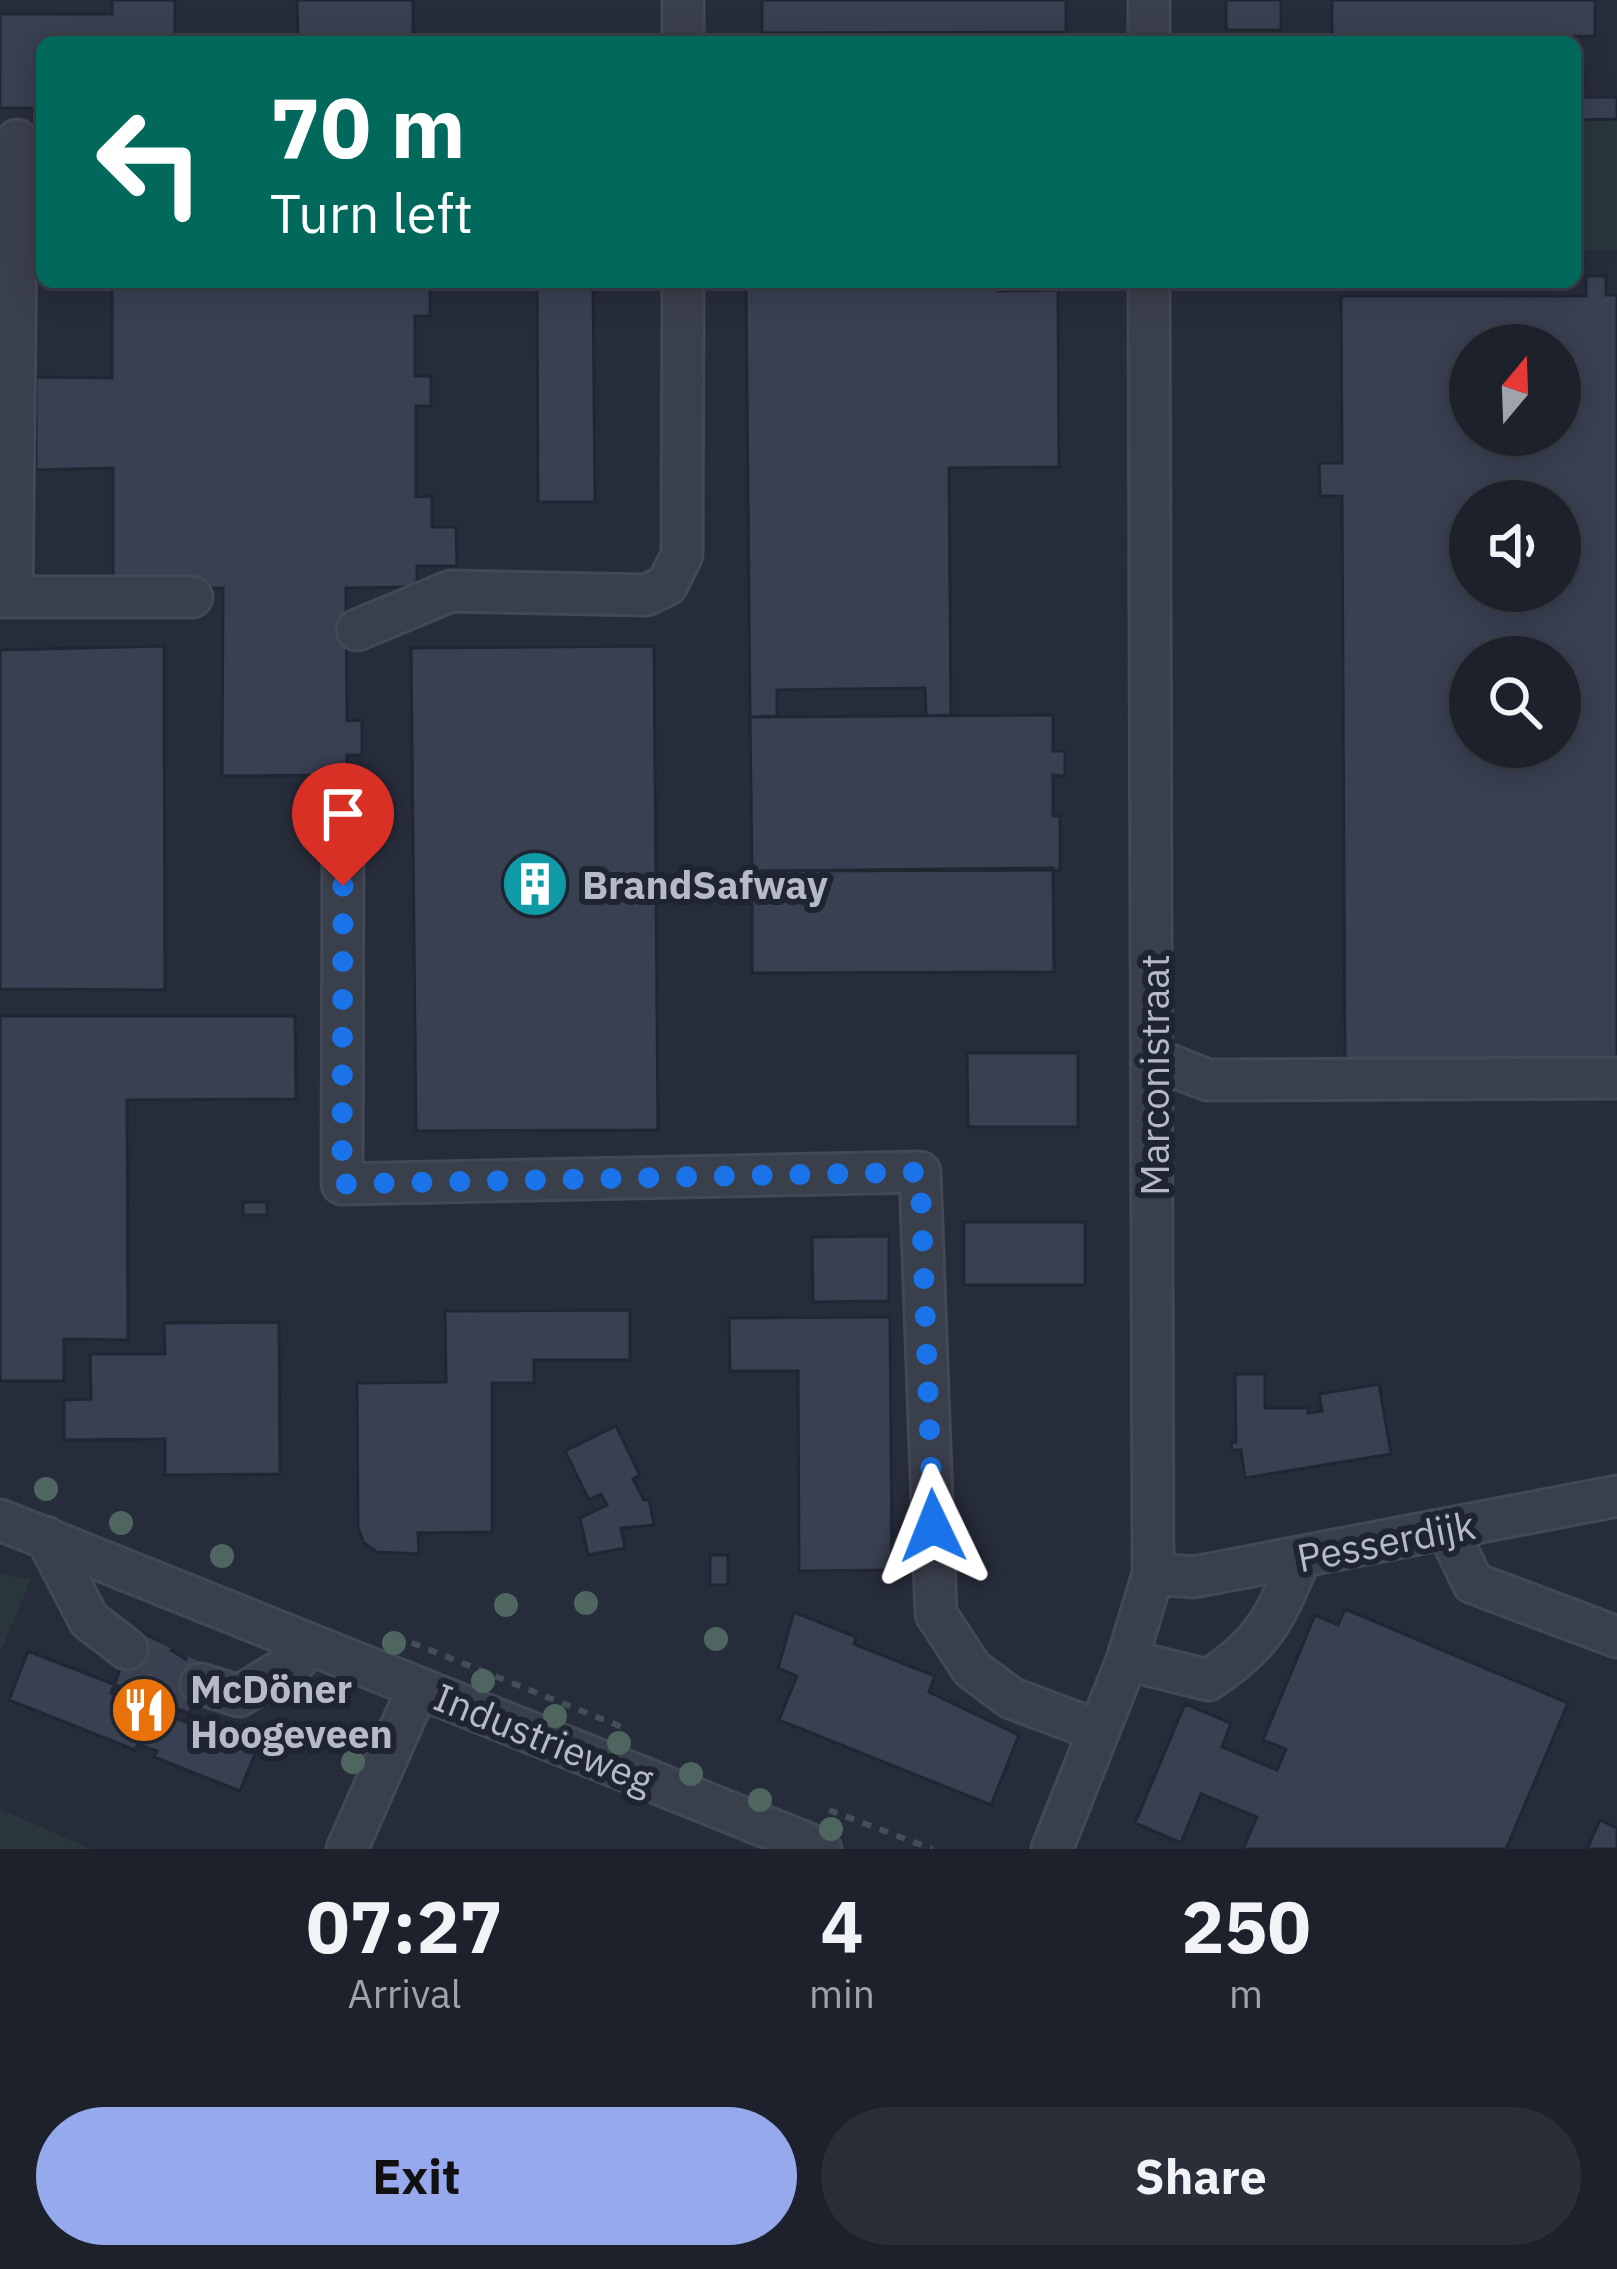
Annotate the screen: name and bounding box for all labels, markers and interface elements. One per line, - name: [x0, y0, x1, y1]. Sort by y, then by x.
- text: 70 m: [270, 72, 466, 181]
- icon: left: [72, 84, 228, 240]
- text: Turn left: [270, 178, 473, 248]
- north arrow: [1449, 324, 1581, 456]
- map controls: [1449, 324, 1581, 768]
- button: sound: [1449, 480, 1581, 612]
- button: search: [1449, 636, 1581, 768]
- pin: [292, 763, 394, 886]
- icon: arrive: [310, 781, 376, 847]
- building icon: BrandSafway: [500, 849, 570, 919]
- place label: BrandSafway: [582, 859, 828, 910]
- street label: Marconistraat: [1129, 954, 1180, 1196]
- position arrow: [870, 1463, 996, 1589]
- street label: Pesserdijk: [1293, 1499, 1479, 1583]
- place label: McDöner Hoogeveen: [190, 1663, 393, 1759]
- street label: Industrieweg: [427, 1671, 661, 1805]
- restaurant icon: McDöner Hoogeveen: [109, 1675, 179, 1745]
- text: 07:27: [306, 1879, 503, 1973]
- text: 4: [820, 1879, 864, 1973]
- text: 250: [1181, 1879, 1311, 1973]
- text: Arrival: [348, 1968, 461, 2019]
- text: min: [809, 1968, 875, 2019]
- text: m: [1229, 1968, 1263, 2019]
- button: Exit: [36, 2107, 797, 2245]
- button: Share: [821, 2107, 1581, 2245]

